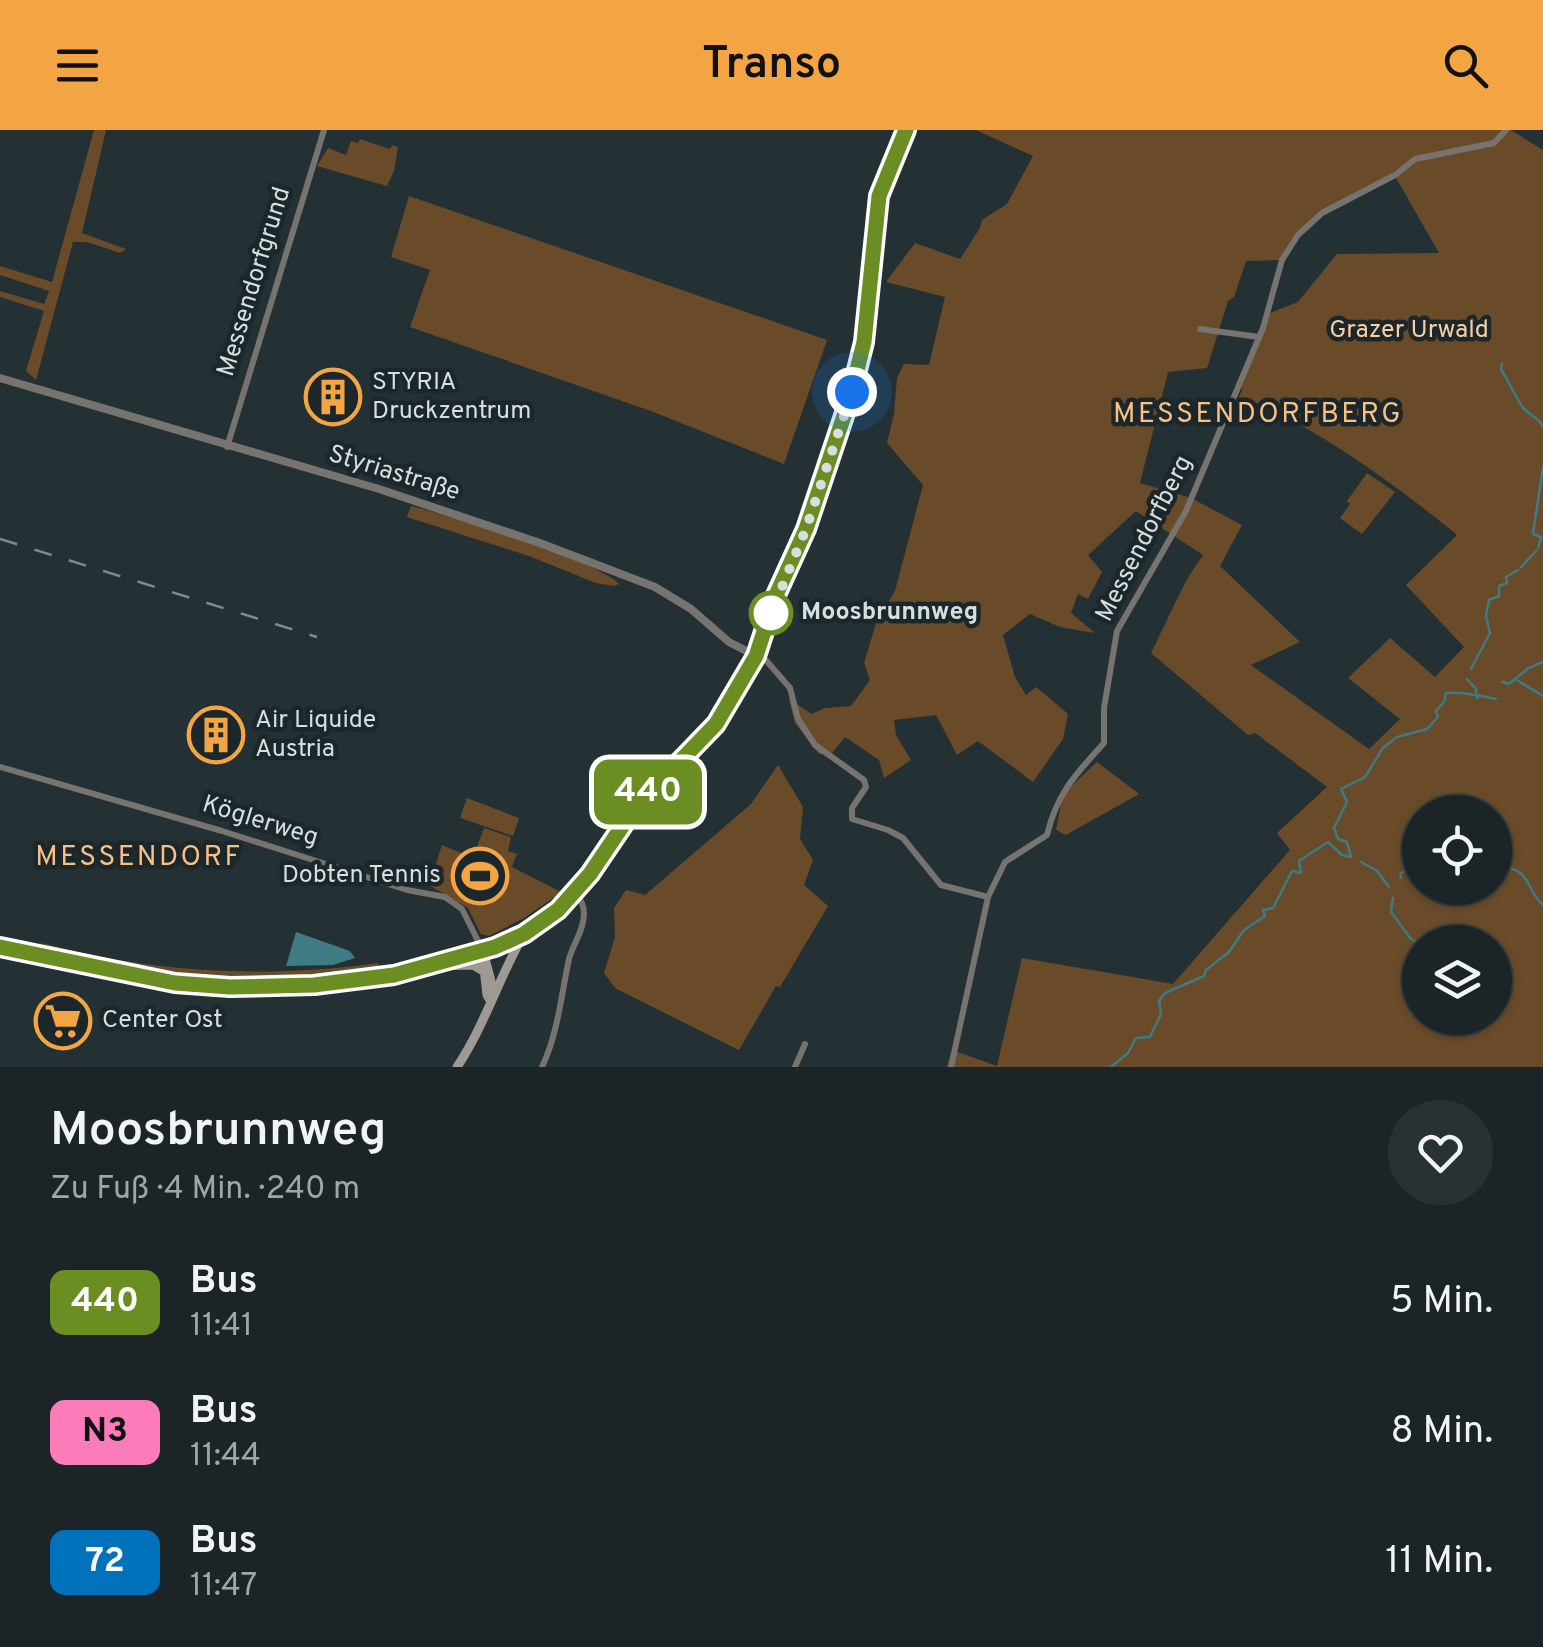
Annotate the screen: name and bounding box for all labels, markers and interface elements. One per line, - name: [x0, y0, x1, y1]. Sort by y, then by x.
- text: Transo: [702, 37, 841, 94]
- icon: menu: [50, 38, 105, 93]
- icon: search: [1438, 38, 1493, 93]
- street label: Messendorfgrund: [211, 183, 299, 381]
- park label: Grazer Urwald: [1329, 315, 1489, 347]
- building icon: STYRIA Druckzentrum: [303, 367, 363, 427]
- place label: STYRIA Druckzentrum: [372, 367, 531, 428]
- your location: [827, 367, 877, 417]
- district label: MESSENDORFBERG: [1113, 397, 1403, 433]
- street label: Styriastraße: [324, 439, 464, 509]
- street label: Messendorfberg: [1089, 451, 1201, 627]
- marker: Moosbrunnweg: [750, 592, 792, 634]
- place label: Moosbrunnweg: [801, 597, 978, 629]
- building icon: Air Liquide Austria: [186, 705, 246, 765]
- place label: Air Liquide Austria: [255, 705, 376, 766]
- line badge: 440: [590, 760, 706, 824]
- text: 440: [614, 770, 682, 814]
- street label: Köglerweg: [198, 789, 322, 855]
- map controls: [1402, 795, 1512, 1035]
- button: locate: [1402, 795, 1512, 905]
- district label: MESSENDORF: [35, 840, 243, 876]
- sports icon: Dobten Tennis: [450, 846, 510, 906]
- place label: Dobten Tennis: [282, 860, 441, 892]
- button: layers: [1402, 925, 1512, 1035]
- supermarket icon: Center Ost: [33, 991, 93, 1051]
- place label: Center Ost: [102, 1005, 223, 1037]
- button: heart: [1388, 1100, 1493, 1205]
- text: Moosbrunnweg: [50, 1102, 387, 1162]
- text: Zu Fuß · 4 Min. · 240 m: [50, 1170, 360, 1210]
- text: Bus: [190, 1258, 257, 1307]
- text: 5 Min.: [1390, 1278, 1493, 1327]
- text: 440: [71, 1280, 139, 1324]
- text: 11:41: [190, 1307, 253, 1347]
- text: Bus: [190, 1388, 257, 1437]
- text: 8 Min.: [1390, 1408, 1493, 1457]
- text: N3: [82, 1410, 128, 1454]
- text: 11:44: [190, 1437, 261, 1477]
- text: Bus: [190, 1518, 257, 1567]
- text: 11 Min.: [1385, 1538, 1493, 1587]
- text: 72: [85, 1540, 125, 1584]
- text: 11:47: [190, 1567, 257, 1607]

